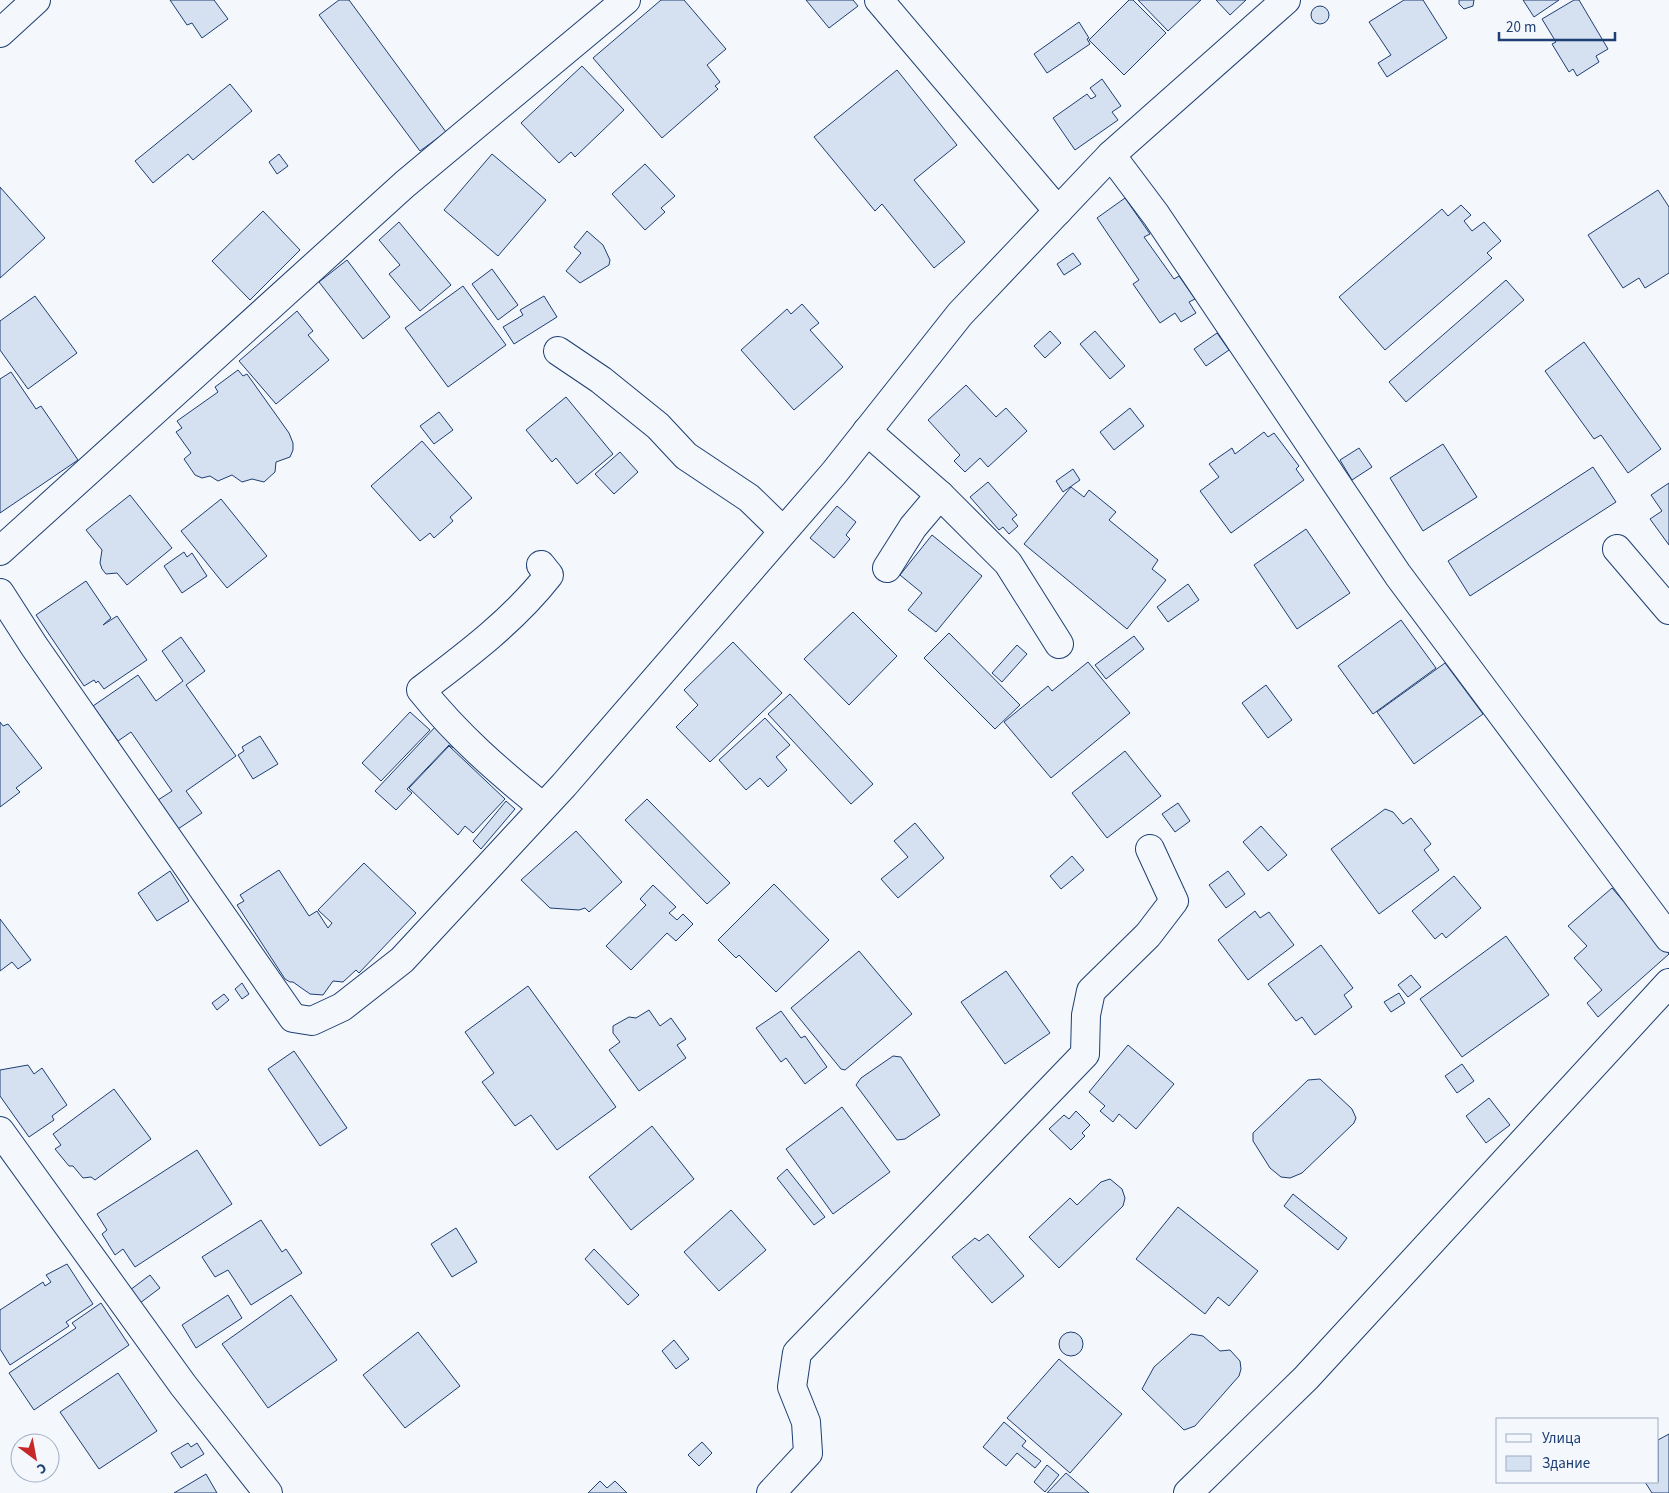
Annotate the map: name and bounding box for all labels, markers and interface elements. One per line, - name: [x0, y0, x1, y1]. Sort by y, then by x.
- scale bar: [1499, 10, 1615, 42]
- text: 20 m: [1506, 17, 1536, 38]
- legend: [1496, 1418, 1659, 1483]
- text: Улица: [1542, 1428, 1581, 1449]
- north arrow: [10, 1433, 60, 1483]
- text: Здание: [1542, 1453, 1590, 1474]
- text: С: [33, 1458, 50, 1479]

